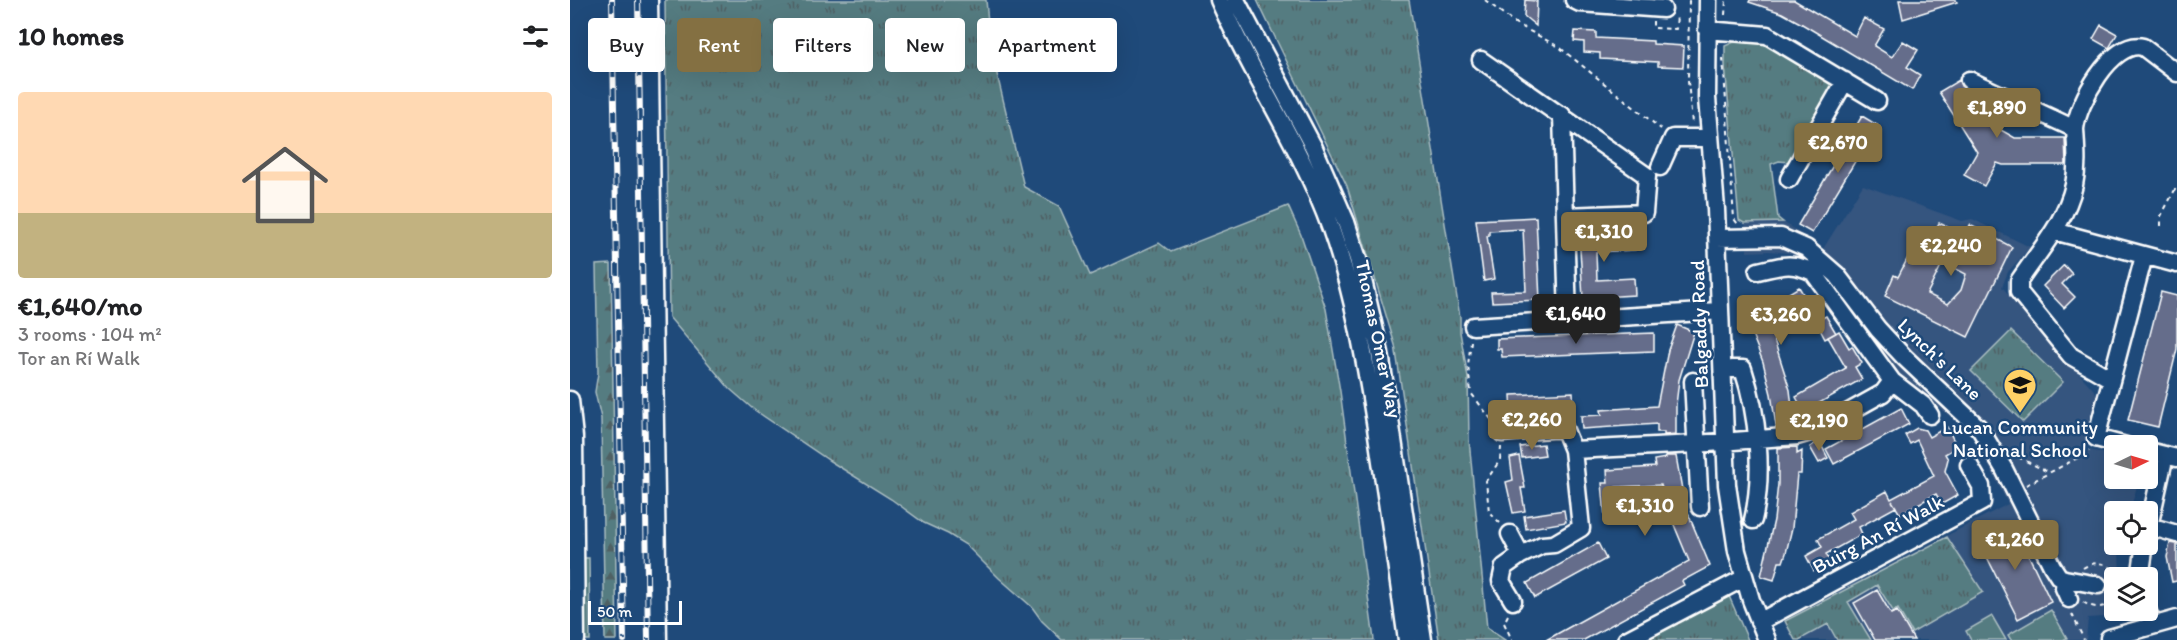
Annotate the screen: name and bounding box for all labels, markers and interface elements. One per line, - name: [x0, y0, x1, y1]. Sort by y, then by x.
- chip: Buy: [588, 18, 665, 72]
- chip: Rent: [677, 18, 761, 72]
- chip: Filters: [773, 18, 873, 72]
- chip: New: [885, 18, 965, 72]
- chip: Apartment: [977, 18, 1117, 72]
- text: 10 homes: [18, 20, 124, 52]
- icon: filters: [519, 20, 552, 53]
- pin: €1,890: [1948, 88, 2046, 139]
- text: €1,890: [1967, 95, 2027, 119]
- pin: €2,670: [1789, 123, 1887, 174]
- text: €2,670: [1808, 130, 1868, 154]
- icon: home: [231, 131, 339, 239]
- pin: €1,310: [1555, 212, 1653, 263]
- text: €1,310: [1575, 219, 1633, 243]
- pin: €2,240: [1902, 226, 2000, 277]
- text: €2,240: [1920, 233, 1982, 257]
- street label: Thomas Omer Way: [1351, 258, 1408, 421]
- street label: Balgaddy Road: [1685, 259, 1713, 389]
- text: €1,640/mo: [18, 290, 142, 322]
- pin: €1,640: [1527, 294, 1625, 345]
- pin: €3,260: [1732, 295, 1830, 346]
- text: €1,640: [1546, 301, 1606, 325]
- text: €3,260: [1751, 302, 1811, 326]
- street label: Lynch's Lane: [1893, 313, 1987, 405]
- text: 3 rooms · 104 m²: [18, 322, 162, 346]
- text: Tor an Rí Walk: [18, 346, 140, 370]
- school or university icon: Lucan Community National School: [2002, 367, 2038, 414]
- pin: €2,260: [1483, 400, 1581, 451]
- pin: €2,190: [1770, 401, 1868, 452]
- text: €2,260: [1502, 407, 1562, 431]
- text: €2,190: [1790, 408, 1848, 432]
- place label: Lucan Community National School: [1942, 415, 2099, 462]
- north arrow: [2104, 435, 2158, 489]
- map controls: [2104, 435, 2158, 621]
- pin: €1,310: [1596, 486, 1694, 537]
- street label: Buirg An Rí Walk: [1808, 489, 1948, 579]
- text: €1,310: [1616, 493, 1674, 517]
- button: locate: [2104, 501, 2158, 555]
- pin: €1,260: [1966, 520, 2064, 571]
- text: €1,260: [1986, 527, 2044, 551]
- button: layers: [2104, 567, 2158, 621]
- scale bar: [588, 598, 682, 626]
- text: 50 m: [597, 602, 632, 621]

